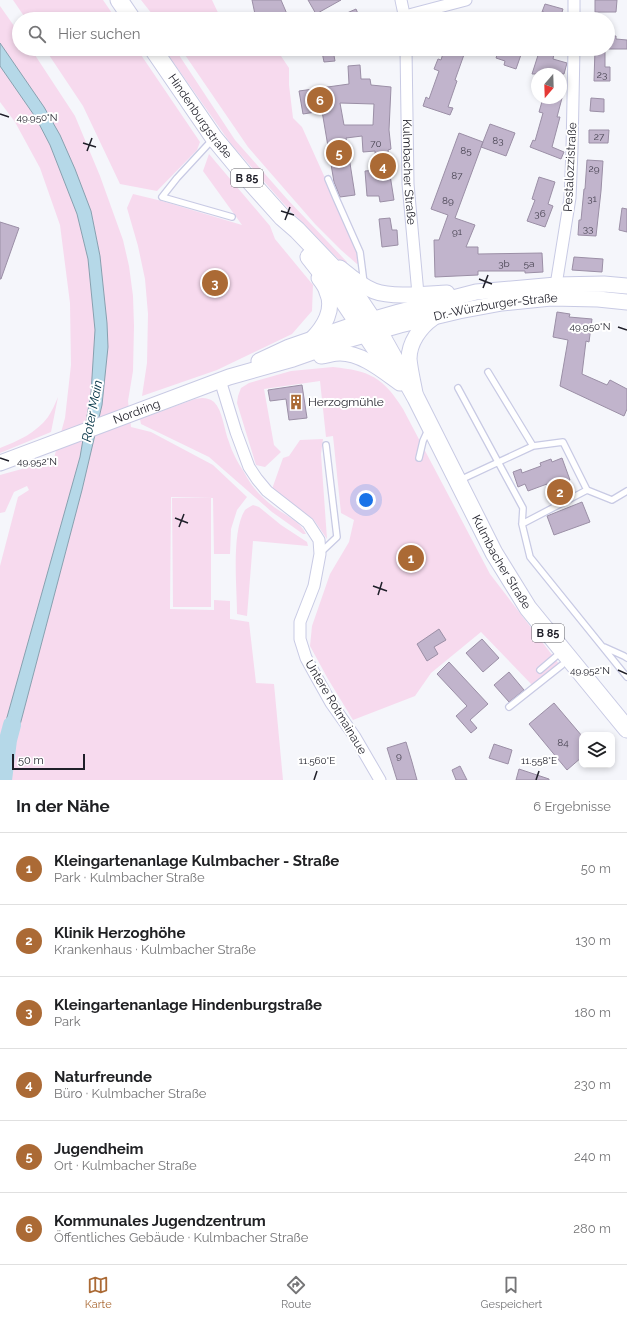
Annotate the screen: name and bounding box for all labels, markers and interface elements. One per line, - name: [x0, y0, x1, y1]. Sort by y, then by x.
- search box: [12, 12, 615, 56]
- icon: search: [26, 23, 48, 45]
- text: Hier suchen: [58, 25, 141, 43]
- north arrow: [531, 68, 567, 104]
- house number: 23: [597, 69, 607, 80]
- street label: Hindenburgstraße: [165, 71, 235, 161]
- pin: 6: [307, 85, 333, 115]
- text: 49.950°N: [17, 112, 57, 123]
- street label: Kulmbacher Straße: [400, 119, 419, 226]
- street label: Pestalozzistraße: [561, 122, 579, 212]
- house number: 27: [594, 131, 605, 142]
- house number: 83: [492, 135, 504, 146]
- pin: 5: [326, 138, 352, 168]
- house number: 70: [370, 138, 382, 149]
- house number: 85: [460, 145, 472, 156]
- pin: 4: [370, 151, 396, 181]
- house number: 29: [588, 163, 600, 174]
- road number: B 85: [231, 169, 263, 187]
- house number: 87: [451, 170, 463, 181]
- house number: 31: [587, 193, 598, 204]
- house number: 89: [442, 195, 454, 206]
- house number: 36: [534, 208, 546, 219]
- house number: 33: [583, 223, 593, 234]
- house number: 91: [452, 226, 463, 237]
- house number: 3b: [498, 258, 510, 269]
- house number: 5a: [524, 258, 534, 269]
- pin: 3: [202, 268, 228, 298]
- street label: Dr.-Würzburger-Straße: [432, 291, 558, 324]
- text: 49.950°N: [570, 321, 610, 332]
- water label: Roter Main: [79, 379, 105, 443]
- building icon: Herzogmühle: [287, 393, 305, 411]
- place label: Herzogmühle: [308, 395, 384, 409]
- street label: Nordring: [111, 396, 162, 427]
- text: 49.952°N: [17, 456, 57, 467]
- pin: 2: [547, 477, 573, 507]
- your location: [356, 490, 376, 510]
- street label: Kulmbacher Straße: [469, 513, 534, 611]
- pin: 1: [398, 543, 424, 573]
- road number: B 85: [532, 624, 564, 642]
- street label: Untere Rotmainaue: [302, 657, 370, 757]
- text: 49.952°N: [570, 665, 610, 676]
- map controls: [579, 732, 615, 768]
- button: layers: [579, 732, 615, 768]
- house number: 84: [557, 737, 569, 748]
- house number: 9: [396, 750, 402, 761]
- scale bar: [12, 752, 85, 771]
- text: 50 m: [18, 754, 44, 767]
- text: 11.560°E: [299, 755, 335, 766]
- text: 11.558°E: [521, 755, 557, 766]
- text: In der Nähe: [16, 796, 110, 816]
- text: 6 Ergebnisse: [533, 799, 611, 814]
- text: Kleingartenanlage Kulmbacher - Straße: [54, 852, 339, 870]
- text: 1: [26, 861, 32, 876]
- text: 50 m: [581, 861, 611, 876]
- text: Park · Kulmbacher Straße: [54, 870, 205, 885]
- text: Klinik Herzoghöhe: [54, 924, 185, 942]
- text: 2: [25, 933, 33, 948]
- text: 130 m: [575, 933, 611, 948]
- text: Krankenhaus · Kulmbacher Straße: [54, 942, 256, 957]
- text: Kleingartenanlage Hindenburgstraße: [54, 996, 322, 1014]
- text: 3: [25, 1005, 33, 1020]
- text: 180 m: [575, 1005, 611, 1020]
- text: Park: [54, 1014, 81, 1029]
- text: Naturfreunde: [54, 1068, 152, 1086]
- text: 4: [25, 1077, 33, 1092]
- text: 230 m: [574, 1077, 611, 1092]
- text: Büro · Kulmbacher Straße: [54, 1086, 206, 1101]
- text: Jugendheim: [54, 1140, 144, 1158]
- text: 5: [25, 1149, 33, 1164]
- text: 240 m: [574, 1149, 611, 1164]
- text: Ort · Kulmbacher Straße: [54, 1158, 197, 1173]
- text: Kommunales Jugendzentrum: [54, 1212, 266, 1230]
- text: 6: [25, 1221, 33, 1236]
- text: 280 m: [573, 1221, 611, 1236]
- text: Öffentliches Gebäude · Kulmbacher Straße: [54, 1230, 308, 1245]
- tab: Karte: [85, 1274, 112, 1311]
- tab: Route: [281, 1274, 311, 1311]
- tab: Gespeichert: [481, 1274, 542, 1311]

